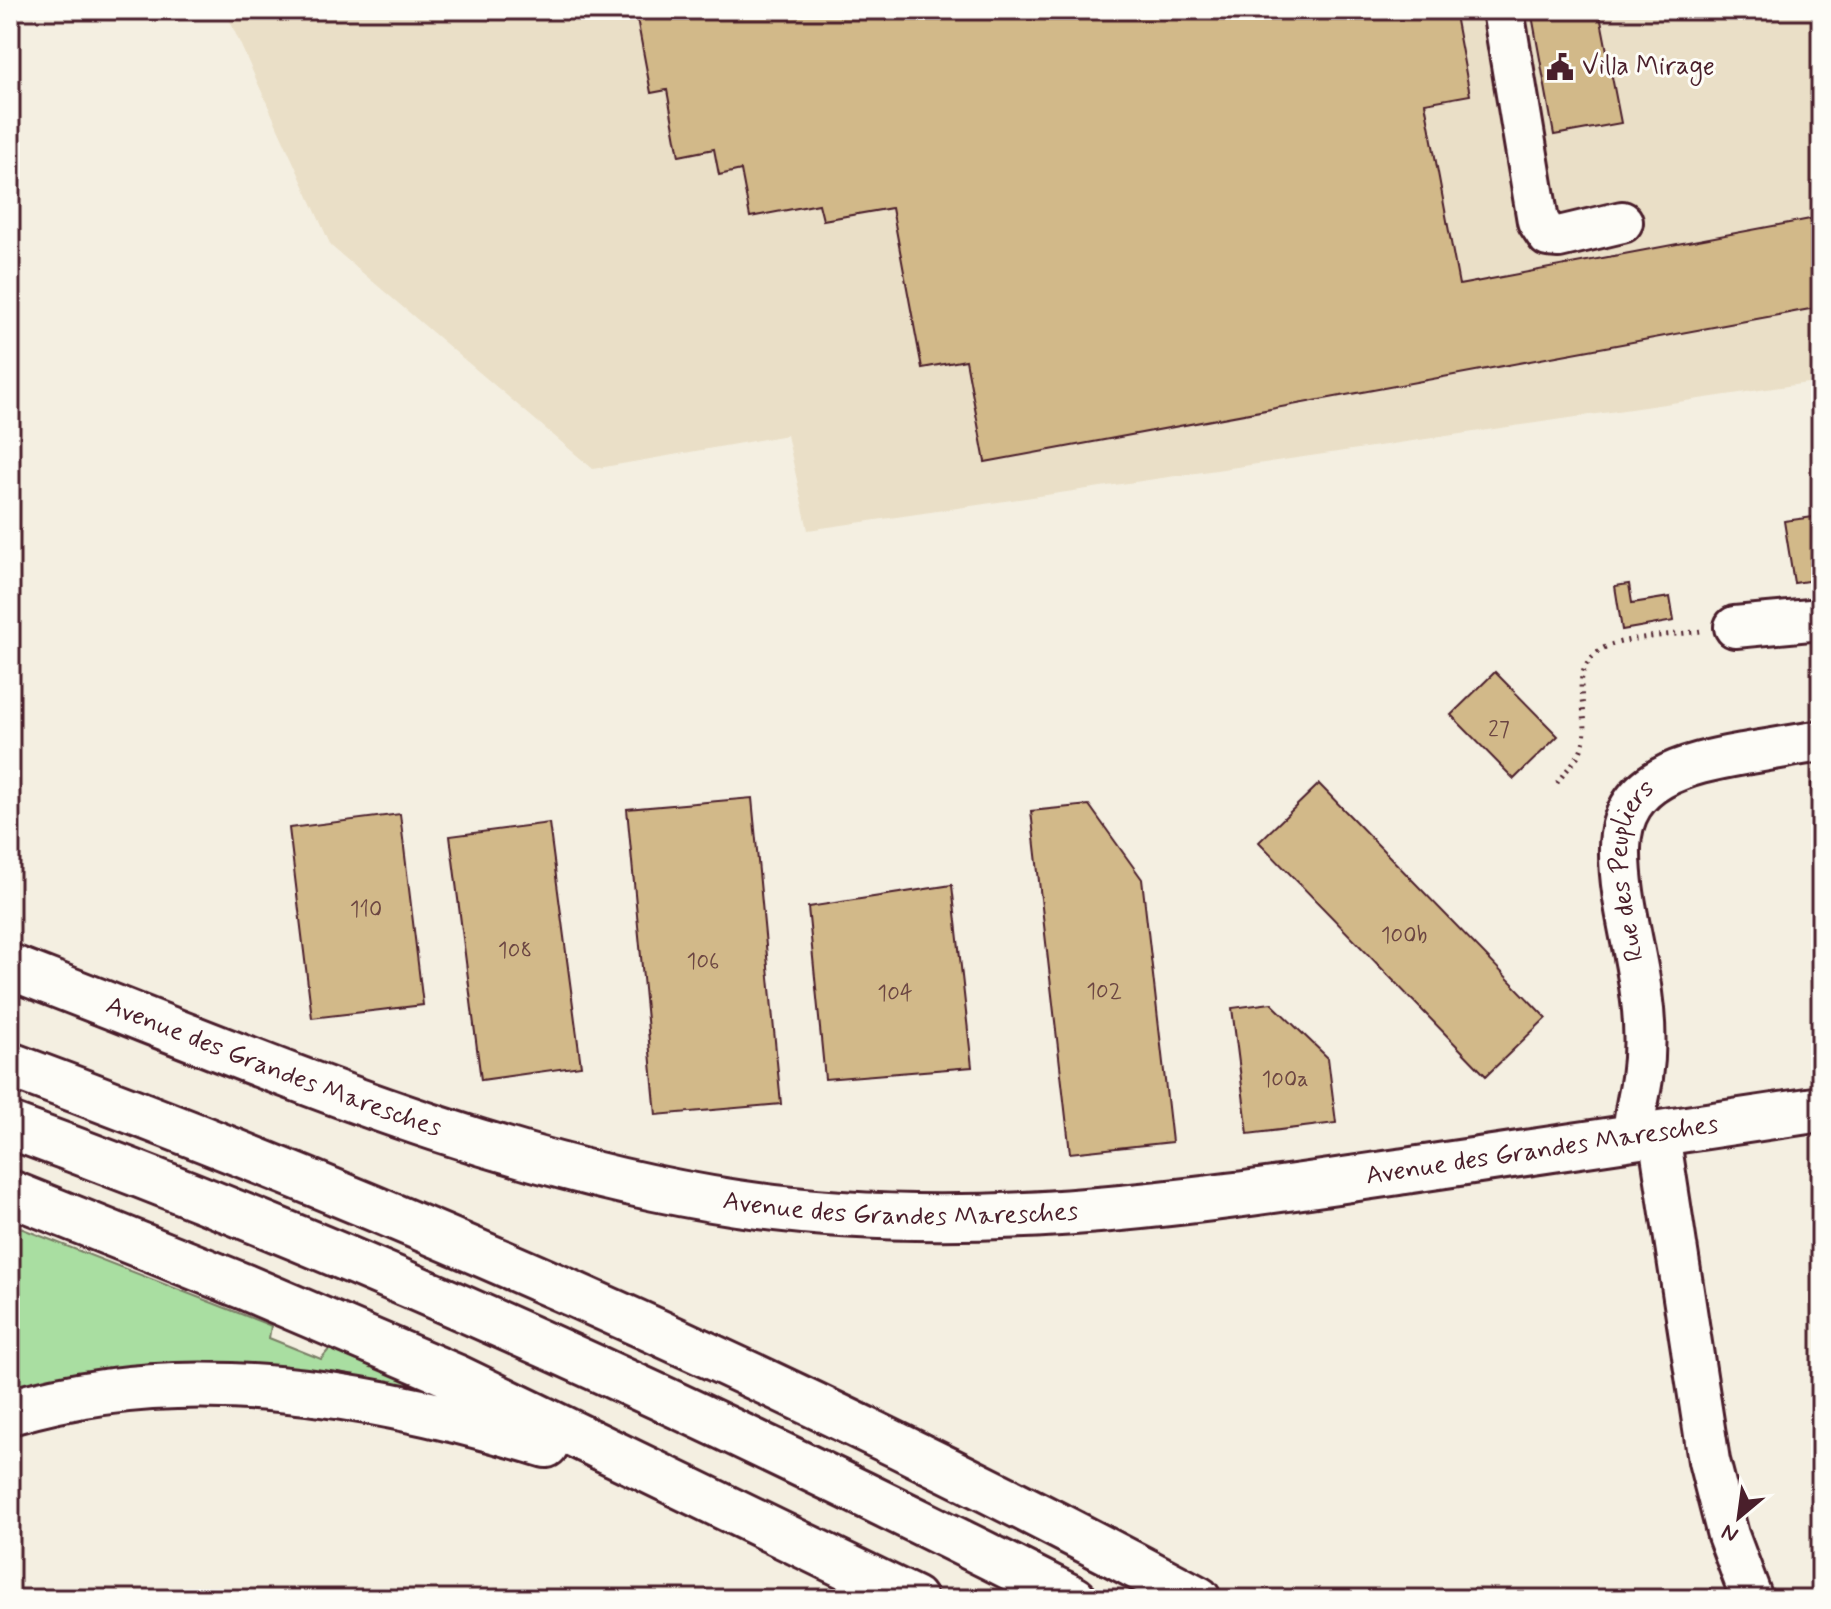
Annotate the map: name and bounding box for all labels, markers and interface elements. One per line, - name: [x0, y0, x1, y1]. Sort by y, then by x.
- place label: Villa Mirage: [1582, 50, 1715, 86]
- public building icon: Villa Mirage: [1545, 52, 1575, 82]
- house number: 27: [1488, 716, 1510, 744]
- street label: Rue des Peupliers: [1603, 772, 1662, 964]
- house number: 110: [350, 896, 382, 924]
- house number: 100b: [1381, 922, 1427, 950]
- house number: 108: [498, 937, 532, 965]
- house number: 106: [687, 948, 719, 976]
- house number: 102: [1086, 978, 1122, 1006]
- house number: 104: [877, 980, 913, 1008]
- street label: Avenue des Grandes Maresches: [101, 989, 446, 1146]
- house number: 100a: [1262, 1066, 1308, 1094]
- street label: Avenue des Grandes Maresches: [1363, 1108, 1720, 1194]
- street label: Avenue des Grandes Maresches: [721, 1184, 1079, 1234]
- north arrow: [1699, 1477, 1779, 1557]
- text: N: [1717, 1517, 1743, 1549]

